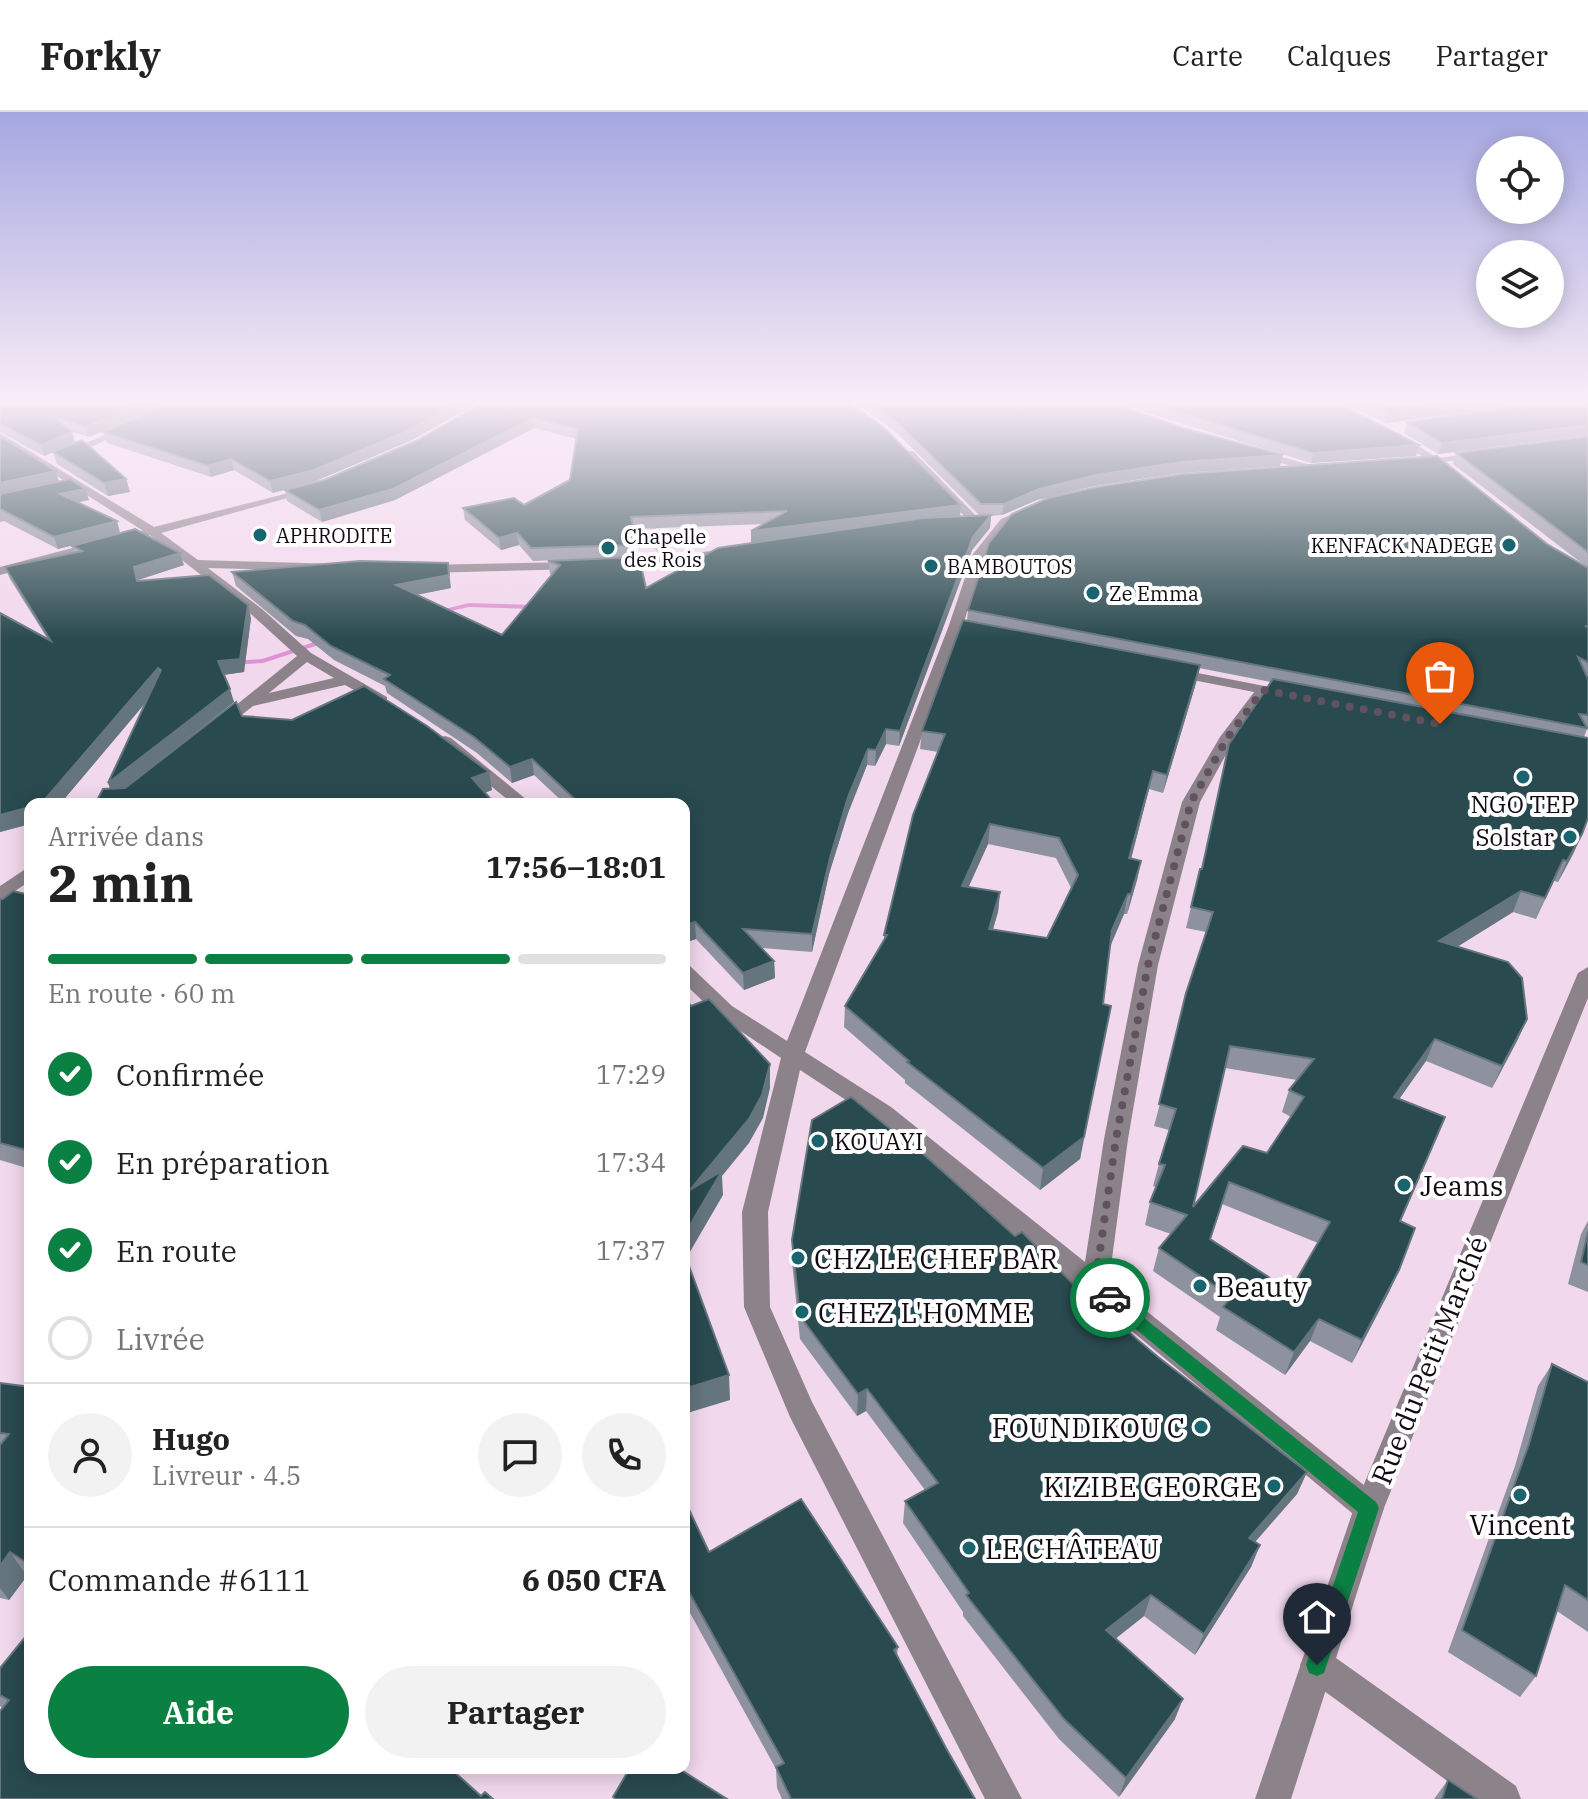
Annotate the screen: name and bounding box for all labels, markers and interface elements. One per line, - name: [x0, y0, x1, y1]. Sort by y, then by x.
- text: Forkly: [40, 31, 161, 80]
- text: Carte: [1172, 37, 1243, 74]
- text: Calques: [1287, 37, 1391, 74]
- text: Partager: [1435, 37, 1548, 74]
- map controls: [1476, 136, 1564, 328]
- button: locate: [1476, 136, 1564, 224]
- button: layers: [1476, 240, 1564, 328]
- place label: APHRODITE: [276, 522, 392, 549]
- place label: Chapelle des Rois: [624, 523, 706, 573]
- marker: APHRODITE: [251, 526, 269, 544]
- place label: KENFACK NADEGE: [1311, 532, 1493, 559]
- marker: KENFACK NADEGE: [1500, 536, 1518, 554]
- marker: Chapelle des Rois: [599, 539, 617, 557]
- place label: BAMBOUTOS: [947, 553, 1073, 580]
- marker: BAMBOUTOS: [922, 557, 940, 575]
- place label: Ze Emma: [1109, 580, 1199, 607]
- marker: Ze Emma: [1084, 584, 1102, 602]
- pin: [1406, 642, 1474, 724]
- icon: bag: [1418, 654, 1462, 698]
- marker: NGO TEP: [1514, 768, 1532, 786]
- place label: NGO TEP: [1470, 788, 1576, 820]
- text: Arrivée dans: [48, 819, 204, 853]
- place label: Solstar: [1475, 821, 1554, 853]
- marker: Solstar: [1561, 828, 1579, 846]
- text: 17:56–18:01: [486, 847, 666, 886]
- text: 2 min: [48, 849, 194, 916]
- text: En route · 60 m: [48, 976, 235, 1010]
- icon: check: [48, 1052, 92, 1096]
- text: Confirmée: [116, 1055, 264, 1094]
- text: 17:29: [596, 1057, 666, 1091]
- place label: KOUAYI: [834, 1125, 923, 1157]
- marker: KOUAYI: [809, 1132, 827, 1150]
- icon: check: [48, 1140, 92, 1184]
- text: En préparation: [116, 1143, 330, 1182]
- text: 17:34: [596, 1145, 666, 1179]
- place label: Jeams: [1420, 1167, 1503, 1204]
- marker: Jeams: [1395, 1176, 1413, 1194]
- icon: check: [48, 1228, 92, 1272]
- street label: Rue du Petit Marché: [1362, 1230, 1496, 1490]
- text: En route: [116, 1231, 237, 1270]
- text: 17:37: [596, 1233, 666, 1267]
- place label: CHZ LE CHEF BAR: [814, 1240, 1058, 1277]
- marker: CHZ LE CHEF BAR: [789, 1249, 807, 1267]
- courier: [1070, 1258, 1150, 1338]
- place label: Beauty: [1216, 1268, 1307, 1305]
- icon: car: [1088, 1276, 1132, 1320]
- marker: Beauty: [1191, 1277, 1209, 1295]
- place label: CHEZ L'HOMME: [818, 1294, 1031, 1331]
- marker: CHEZ L'HOMME: [793, 1303, 811, 1321]
- text: Livrée: [116, 1319, 205, 1358]
- place label: FOUNDIKOU C: [992, 1409, 1185, 1446]
- button: person: [48, 1413, 132, 1497]
- button: chat: [478, 1413, 562, 1497]
- button: phone: [582, 1413, 666, 1497]
- marker: FOUNDIKOU C: [1192, 1418, 1210, 1436]
- text: Hugo: [152, 1419, 230, 1458]
- text: Livreur · 4.5: [152, 1458, 301, 1492]
- place label: KIZIBE GEORGE: [1043, 1468, 1258, 1505]
- marker: KIZIBE GEORGE: [1265, 1477, 1283, 1495]
- marker: Vincent: [1511, 1486, 1529, 1504]
- place label: Vincent: [1469, 1506, 1571, 1543]
- place label: LE CHÂTEAU: [985, 1530, 1159, 1567]
- marker: LE CHÂTEAU: [960, 1539, 978, 1557]
- text: Commande #6111: [48, 1560, 311, 1599]
- text: 6 050 CFA: [522, 1560, 666, 1599]
- pin: [1283, 1583, 1351, 1665]
- icon: home: [1295, 1595, 1339, 1639]
- button: Aide: [48, 1666, 349, 1758]
- button: Partager: [365, 1666, 666, 1758]

